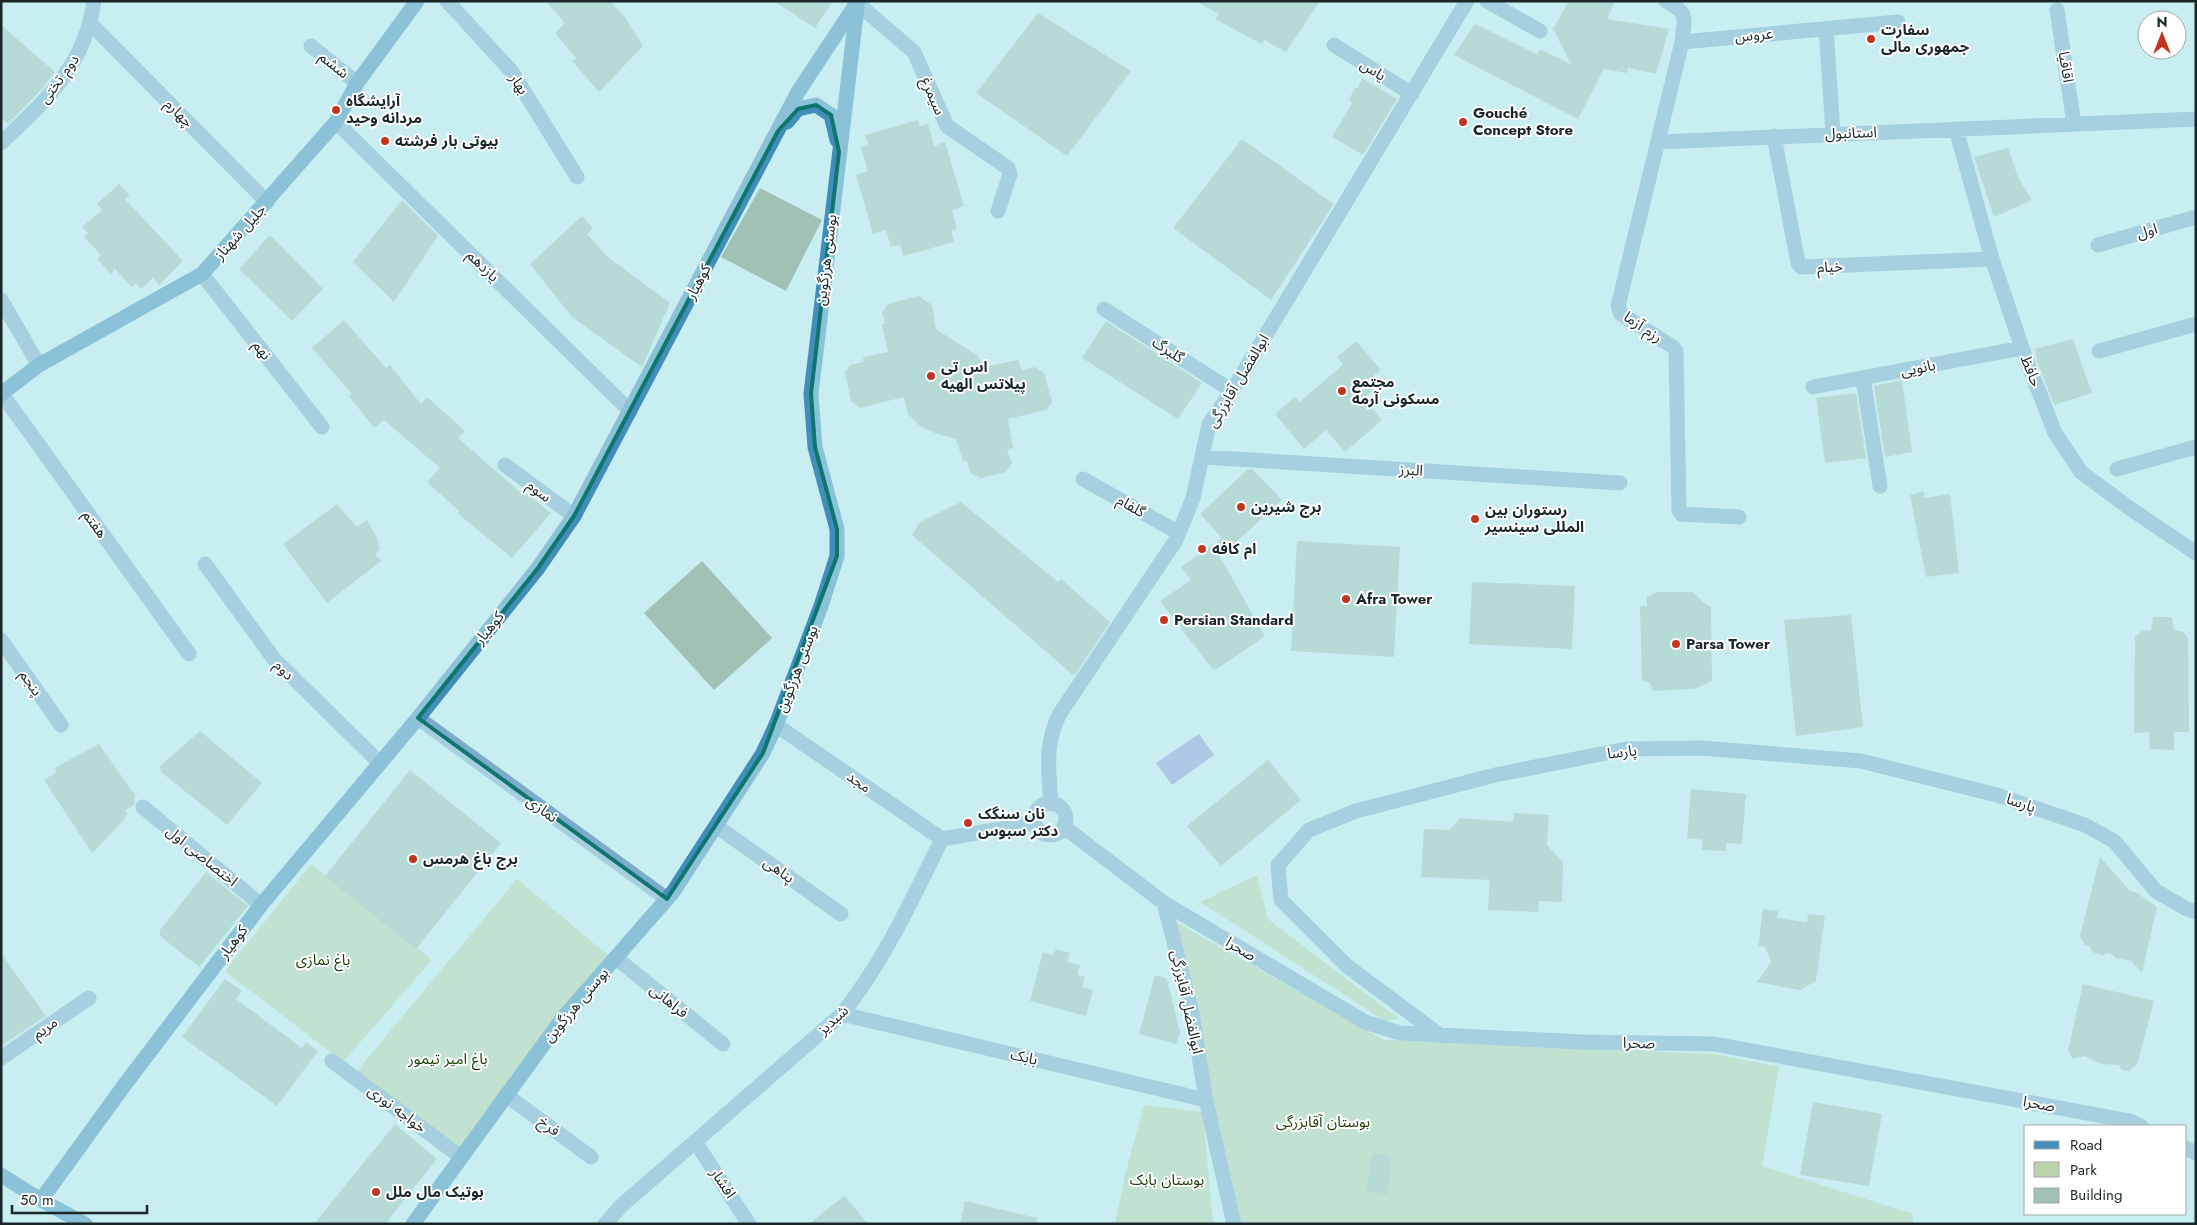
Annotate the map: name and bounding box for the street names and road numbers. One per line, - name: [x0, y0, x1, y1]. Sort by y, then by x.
- street label: عروس: [1734, 22, 1775, 48]
- street label: ششم: [314, 46, 354, 84]
- street label: دوم تختی: [34, 50, 84, 108]
- street label: اقاقیا: [2053, 50, 2079, 84]
- street label: یاس: [1356, 54, 1390, 86]
- street label: بهار: [503, 68, 534, 99]
- street label: سیمرغ: [914, 73, 951, 119]
- street label: چهارم: [160, 94, 199, 133]
- street label: استانبول: [1825, 121, 1877, 145]
- street label: جلیل شهناز: [208, 199, 271, 266]
- street label: بوسنی هرزگوین: [809, 213, 843, 307]
- street label: اول: [2134, 218, 2160, 244]
- street label: یازدهم: [462, 245, 504, 287]
- street label: خیام: [1816, 255, 1844, 279]
- street label: کوهیار: [679, 260, 717, 305]
- street label: رزم آزما: [1619, 306, 1667, 348]
- street label: ابوالفضل آقابزرگی: [1201, 330, 1275, 432]
- street label: گلبرگ: [1148, 331, 1189, 369]
- street label: نهم: [247, 335, 277, 365]
- street label: حافظ: [2015, 352, 2047, 390]
- street label: بانویی: [1899, 354, 1937, 382]
- street label: البرز: [1397, 458, 1424, 482]
- street label: سوم: [522, 474, 556, 508]
- street label: گلفام: [1113, 489, 1150, 523]
- street label: هفتم: [77, 505, 113, 543]
- street label: کوهیار: [468, 606, 510, 650]
- street label: بوسنی هرزگوین: [770, 622, 824, 716]
- street label: دوم: [269, 655, 299, 685]
- street label: پنجم: [14, 665, 48, 701]
- street label: پارسا: [1606, 739, 1638, 765]
- street label: مجد: [842, 766, 876, 798]
- street label: پارسا: [2003, 788, 2039, 818]
- street label: نمازی: [522, 790, 562, 828]
- street label: اختصاصی اول: [162, 820, 242, 892]
- street label: پناهی: [759, 851, 799, 889]
- street label: کوهیار: [212, 920, 254, 964]
- street label: صحرا: [1222, 931, 1260, 967]
- street label: ابوالفضل آقابزرگی: [1165, 948, 1209, 1056]
- street label: بوسنی هرزگوین: [538, 963, 614, 1047]
- street label: فراهانی: [645, 979, 693, 1024]
- street label: شبدیز: [812, 1000, 854, 1041]
- street label: مریم: [28, 1011, 62, 1045]
- street label: صحرا: [1623, 1032, 1655, 1054]
- street label: بابک: [1008, 1043, 1040, 1071]
- street label: خواجه نوری: [363, 1080, 431, 1138]
- street label: صحرا: [2021, 1090, 2057, 1118]
- street label: فرخ: [533, 1111, 565, 1142]
- street label: افشار: [704, 1162, 741, 1203]

